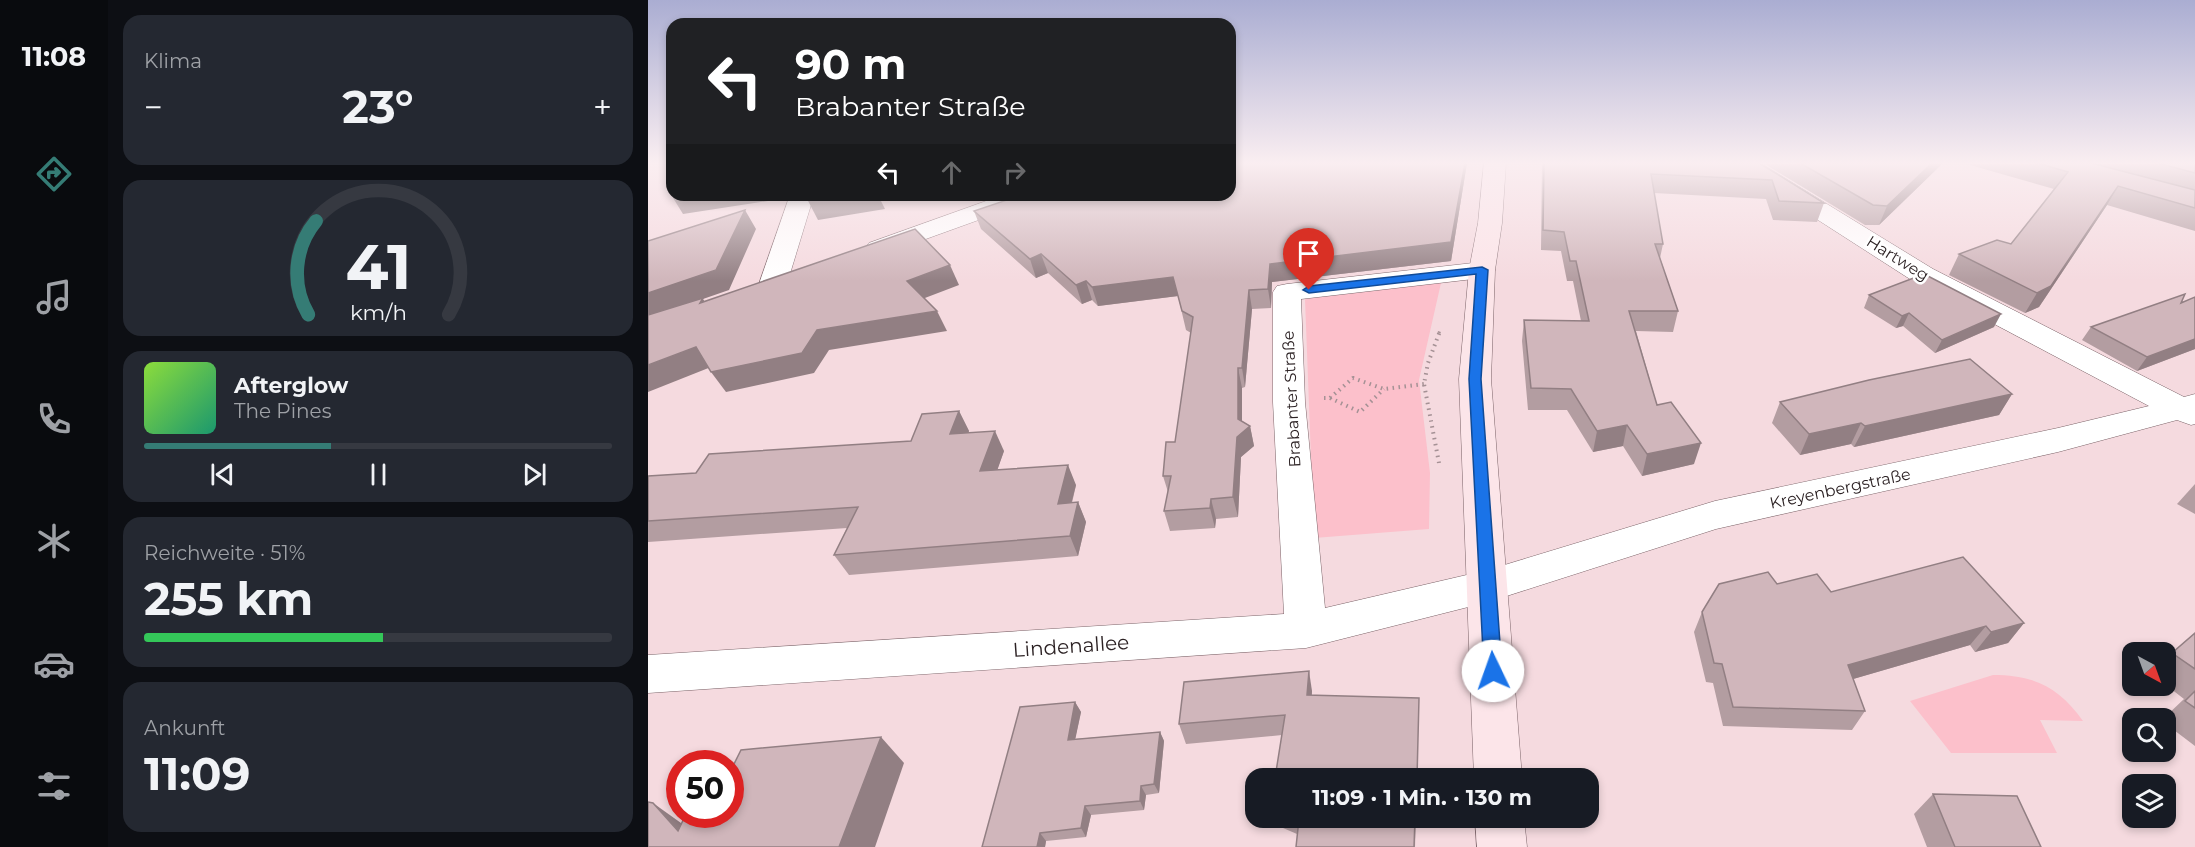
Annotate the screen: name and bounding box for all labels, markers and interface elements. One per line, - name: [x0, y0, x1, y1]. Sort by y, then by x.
- text: 90 m: [795, 38, 906, 90]
- text: 11:08: [22, 40, 86, 73]
- icon: left: [696, 42, 774, 120]
- text: Klima: [144, 49, 202, 73]
- text: 23°: [342, 79, 414, 134]
- text: −: [144, 87, 163, 127]
- text: +: [593, 87, 612, 127]
- text: Brabanter Straße: [795, 90, 1026, 123]
- icon: directions: [33, 153, 75, 195]
- icon: left: [872, 156, 905, 189]
- icon: ahead: [935, 156, 968, 189]
- icon: right: [998, 156, 1031, 189]
- pin: [1283, 228, 1334, 290]
- text: 41: [345, 229, 411, 305]
- street label: Hartweg: [1863, 232, 1932, 285]
- icon: arrive: [1292, 237, 1325, 270]
- icon: music: [33, 276, 75, 318]
- text: km/h: [349, 300, 407, 326]
- street label: Brabanter Straße: [1278, 330, 1305, 468]
- text: Afterglow: [234, 372, 348, 399]
- icon: phone: [33, 398, 75, 440]
- text: The Pines: [234, 399, 331, 423]
- icon: previous: [206, 458, 239, 491]
- icon: pause: [362, 458, 395, 491]
- icon: next: [518, 458, 551, 491]
- street label: Kreyenbergstraße: [1768, 464, 1912, 513]
- icon: climate: [33, 520, 75, 562]
- text: Reichweite · 51%: [144, 541, 305, 565]
- text: 255 km: [144, 571, 313, 626]
- street label: Lindenallee: [1012, 630, 1130, 662]
- position arrow: [1461, 639, 1525, 703]
- north arrow: [2122, 642, 2176, 696]
- map controls: [2122, 642, 2176, 828]
- icon: car: [33, 643, 75, 685]
- button: search: [2122, 708, 2176, 762]
- text: Ankunft: [144, 716, 225, 740]
- text: 11:09: [144, 746, 250, 801]
- speed limit sign: 50: [666, 750, 744, 828]
- icon: filters: [33, 765, 75, 807]
- button: layers: [2122, 774, 2176, 828]
- text: 11:09 · 1 Min. · 130 m: [1312, 784, 1532, 811]

